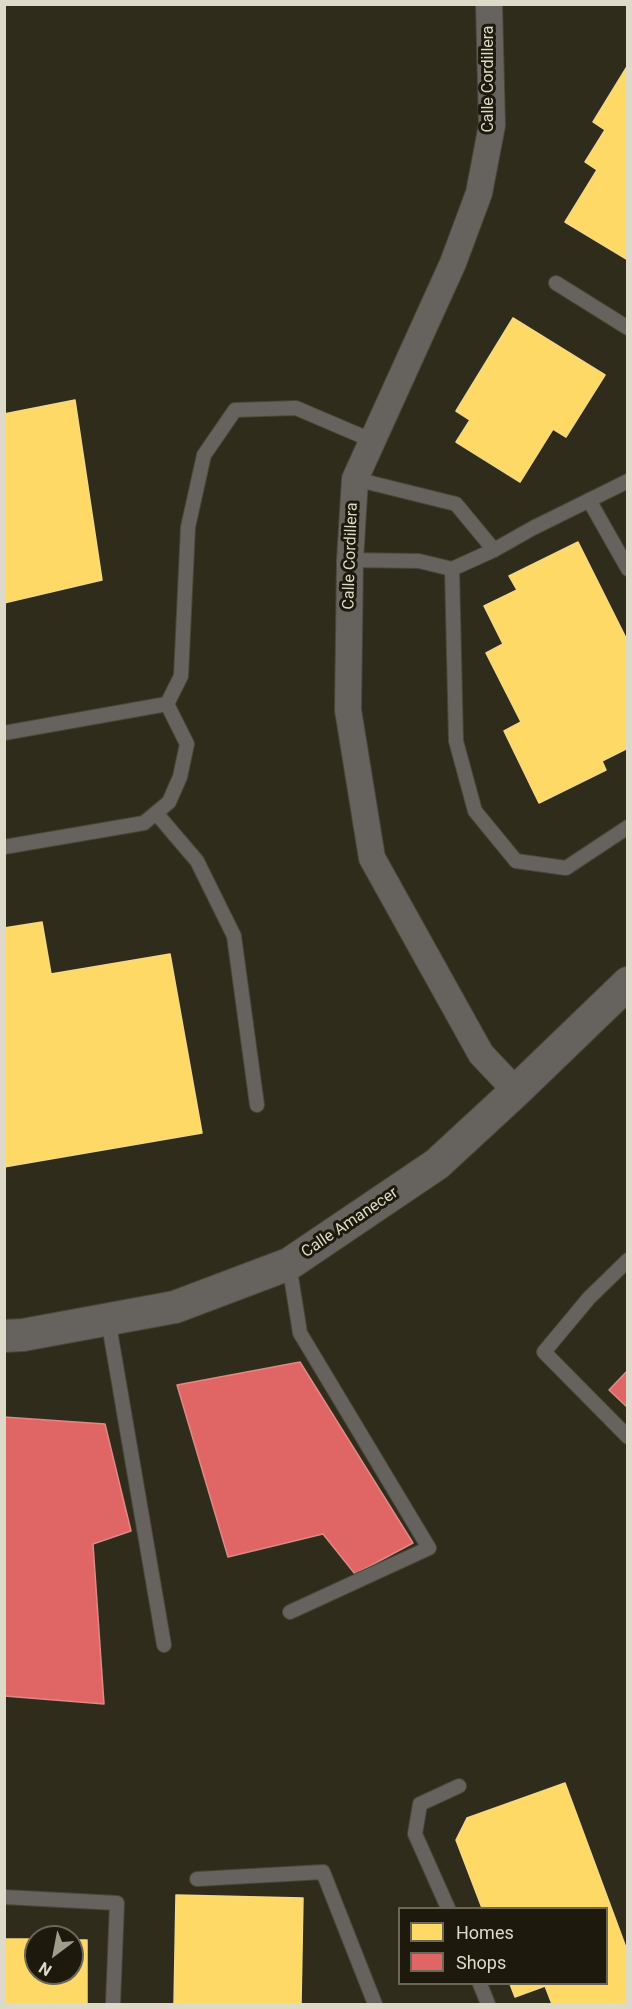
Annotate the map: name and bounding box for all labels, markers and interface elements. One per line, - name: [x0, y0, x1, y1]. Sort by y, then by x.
- street label: Calle Cordillera: [479, 25, 499, 133]
- street label: Calle Cordillera: [340, 502, 362, 610]
- street label: Calle Amanecer: [298, 1184, 402, 1262]
- legend: [398, 1907, 608, 1985]
- text: Homes: [456, 1922, 514, 1943]
- north arrow: [24, 1925, 84, 1985]
- text: Shops: [456, 1952, 506, 1973]
- text: N: [35, 1958, 55, 1980]

